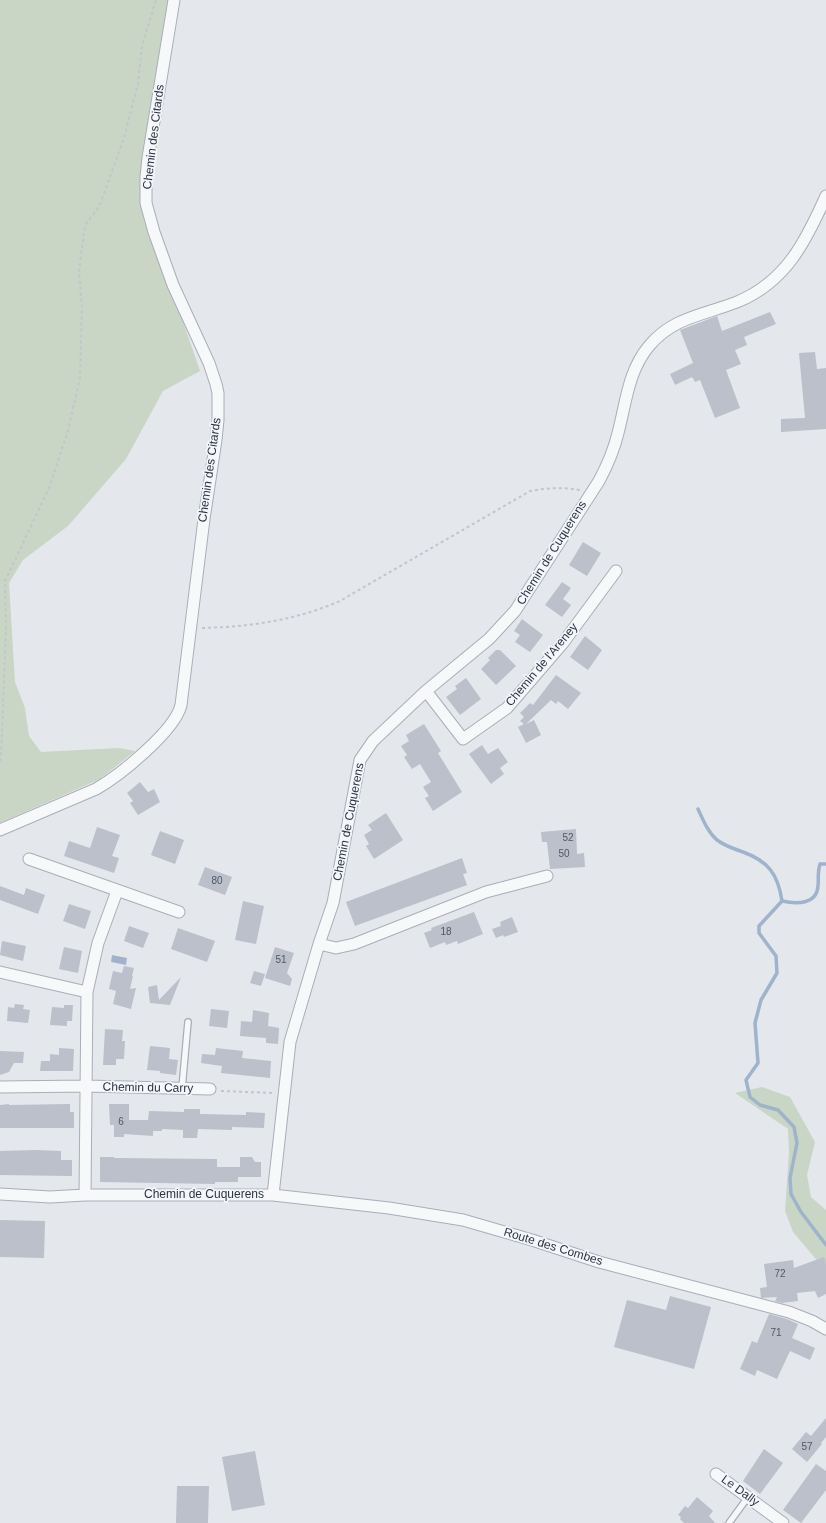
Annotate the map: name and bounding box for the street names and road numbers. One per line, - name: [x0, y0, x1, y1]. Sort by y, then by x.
- street label: Chemin des Citards: [140, 84, 168, 190]
- street label: Chemin des Citards: [196, 417, 224, 523]
- street label: Chemin de Cuquerens: [514, 498, 590, 608]
- street label: Chemin de l'Areney: [503, 620, 581, 710]
- street label: Chemin de Cuquerens: [330, 762, 368, 882]
- street label: Chemin du Carry: [103, 1080, 193, 1096]
- street label: Chemin de Cuquerens: [144, 1188, 264, 1202]
- street label: Route des Combes: [502, 1225, 604, 1269]
- street label: Le Dally: [718, 1472, 762, 1510]

